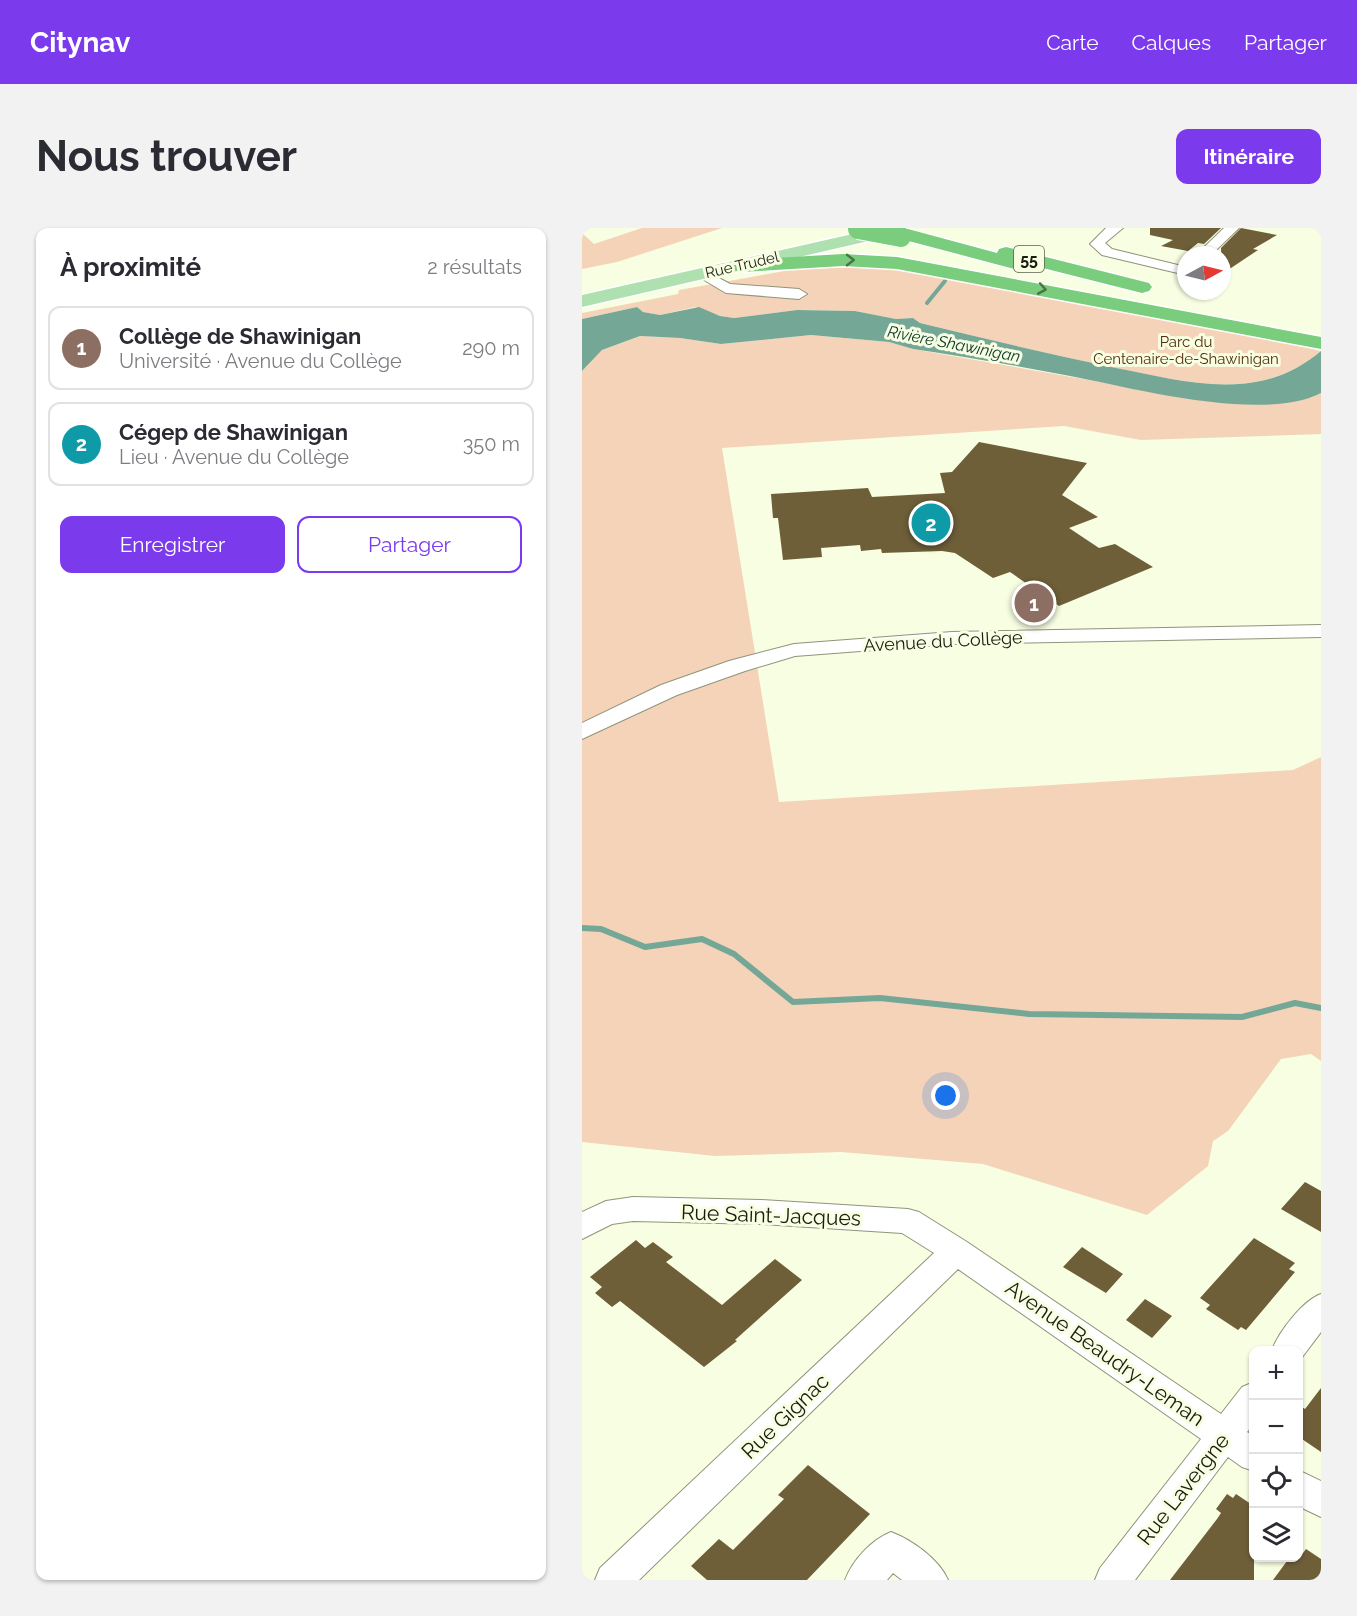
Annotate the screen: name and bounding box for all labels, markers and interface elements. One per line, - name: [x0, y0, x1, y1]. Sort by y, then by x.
- text: Citynav: [30, 26, 130, 59]
- text: Carte: [1046, 30, 1099, 55]
- text: Calques: [1132, 30, 1211, 55]
- text: Partager: [1244, 30, 1327, 55]
- button: Itinéraire: [1176, 129, 1321, 184]
- text: Nous trouver: [36, 132, 297, 181]
- road number: 55: [1014, 246, 1044, 272]
- north arrow: [1177, 246, 1231, 300]
- street label: Rue Trudel: [703, 248, 781, 282]
- text: À proximité: [60, 252, 201, 282]
- one-way arrow: [845, 254, 854, 266]
- text: 2 résultats: [427, 255, 522, 279]
- one-way arrow: [1037, 282, 1047, 295]
- water label: Rivière Shawinigan: [886, 322, 1022, 366]
- text: Collège de Shawinigan: [119, 323, 361, 349]
- park label: Parc du Centenaire-de-Shawinigan: [1093, 333, 1279, 368]
- text: 1: [77, 336, 86, 360]
- text: 290 m: [462, 336, 520, 360]
- text: Université · Avenue du Collège: [119, 349, 402, 373]
- text: Cégep de Shawinigan: [119, 419, 348, 445]
- text: 2: [76, 432, 87, 456]
- text: 350 m: [463, 432, 520, 456]
- text: Lieu · Avenue du Collège: [119, 445, 349, 469]
- pin: 2: [912, 500, 950, 546]
- button: Enregistrer: [60, 516, 285, 573]
- button: Partager: [297, 516, 522, 573]
- pin: 1: [1014, 580, 1054, 626]
- street label: Avenue du Collège: [863, 626, 1024, 656]
- your location: [931, 1081, 960, 1110]
- street label: Rue Saint-Jacques: [681, 1199, 861, 1231]
- street label: Avenue Beaudry-Leman: [1001, 1275, 1209, 1431]
- map controls: [1249, 1346, 1303, 1562]
- button: +: [1249, 1346, 1303, 1400]
- street label: Rue Gignac: [736, 1368, 834, 1464]
- button: −: [1249, 1400, 1303, 1454]
- street label: Rue Lavergne: [1132, 1428, 1234, 1550]
- button: locate: [1249, 1454, 1303, 1508]
- button: layers: [1249, 1508, 1303, 1562]

